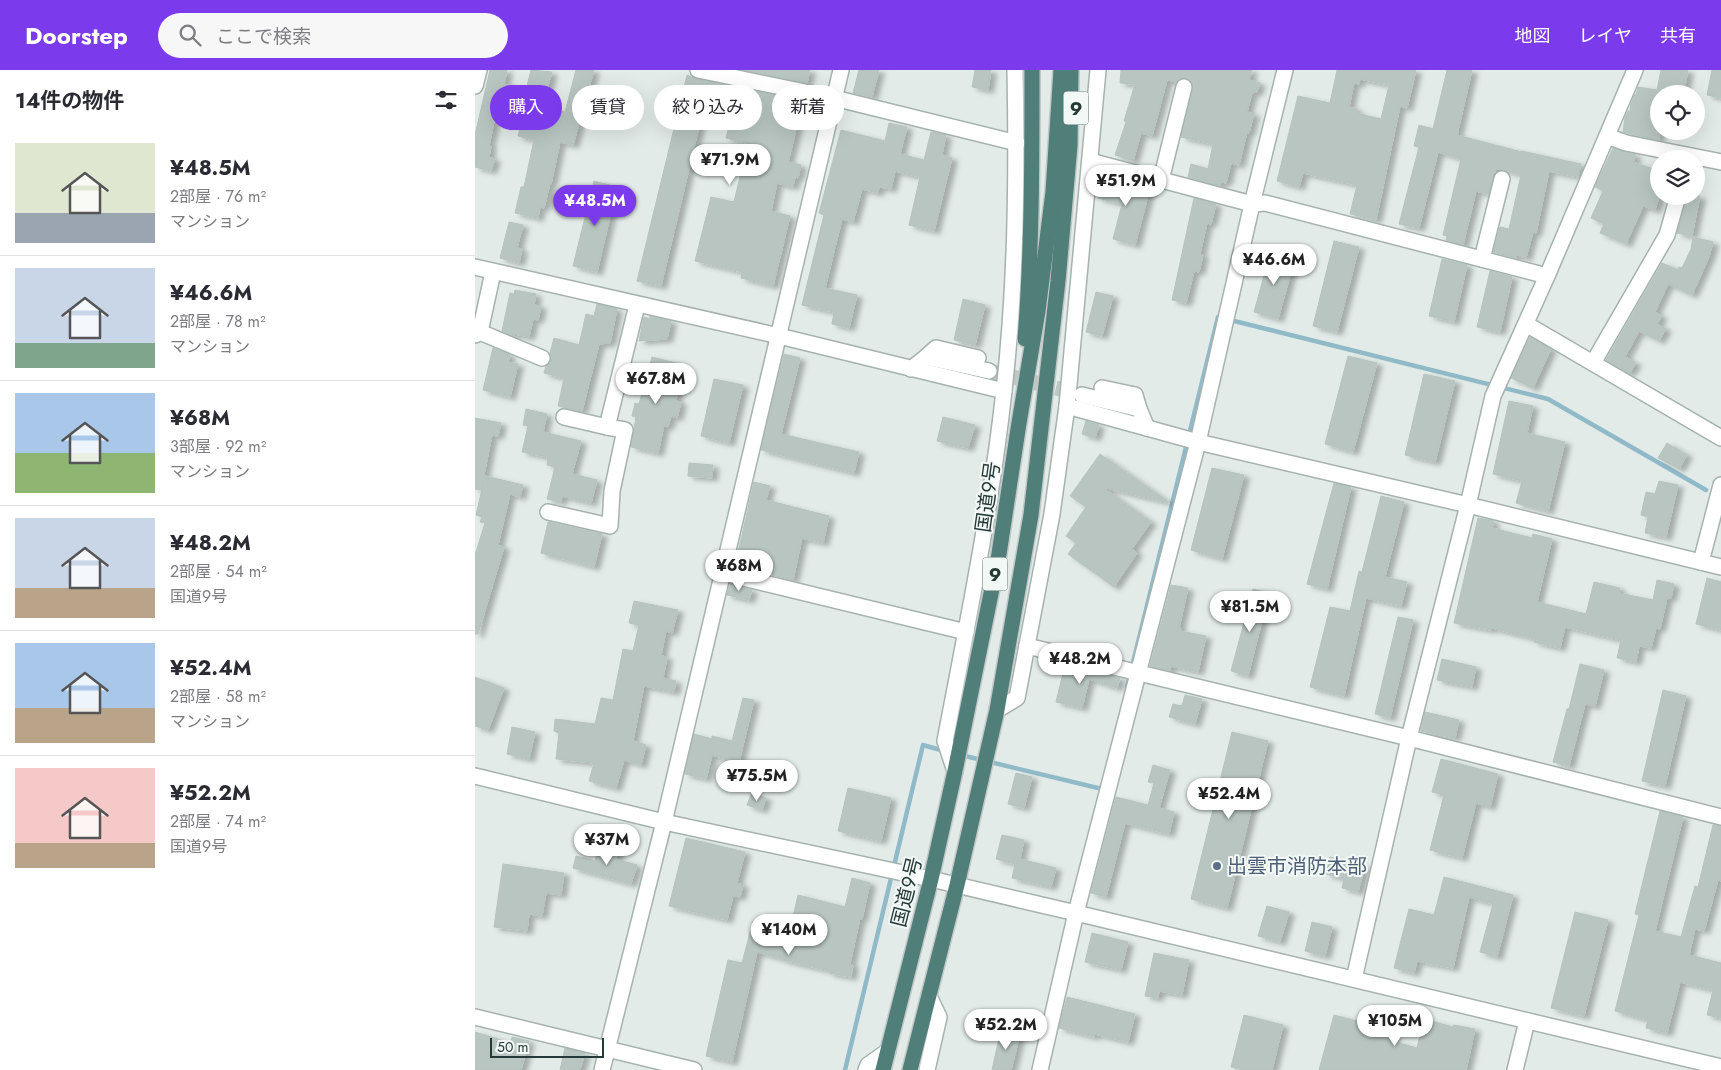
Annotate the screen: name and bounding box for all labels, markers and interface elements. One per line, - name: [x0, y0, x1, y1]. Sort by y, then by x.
- search box: [158, 13, 508, 58]
- text: Doorstep: [25, 18, 128, 53]
- icon: search: [176, 21, 204, 49]
- text: ここで検索: [216, 23, 311, 50]
- text: 地図: [1515, 23, 1551, 49]
- text: レイヤ: [1579, 23, 1632, 49]
- text: 共有: [1660, 23, 1696, 49]
- chip: 購入: [490, 85, 562, 130]
- chip: 賃貸: [572, 85, 644, 130]
- chip: 絞り込み: [654, 85, 762, 130]
- chip: 新着: [772, 85, 844, 130]
- map controls: [1650, 85, 1705, 205]
- button: locate: [1650, 85, 1705, 140]
- text: 14件の物件: [15, 86, 124, 116]
- icon: filters: [432, 86, 460, 114]
- road number: 9: [1063, 92, 1089, 124]
- pin: ¥71.9M: [689, 144, 771, 186]
- text: ¥71.9M: [701, 148, 759, 171]
- button: layers: [1650, 150, 1705, 205]
- text: ¥48.5M: [170, 153, 251, 183]
- icon: home: [55, 163, 115, 223]
- pin: ¥51.9M: [1085, 164, 1167, 207]
- text: ¥51.9M: [1096, 169, 1156, 192]
- pin: ¥48.5M: [554, 184, 636, 227]
- text: 2部屋 · 76 m²: [170, 185, 266, 208]
- text: ¥48.5M: [564, 189, 626, 212]
- text: マンション: [170, 210, 250, 233]
- pin: ¥46.6M: [1233, 244, 1315, 286]
- text: ¥46.6M: [1243, 248, 1305, 271]
- text: ¥46.6M: [170, 278, 252, 308]
- icon: home: [55, 288, 115, 348]
- text: 2部屋 · 78 m²: [170, 310, 265, 333]
- text: マンション: [170, 335, 250, 358]
- pin: ¥67.8M: [615, 362, 697, 405]
- text: ¥67.8M: [627, 367, 685, 390]
- text: ¥68M: [170, 403, 230, 433]
- icon: home: [55, 413, 115, 473]
- text: 3部屋 · 92 m²: [170, 435, 266, 458]
- text: マンション: [170, 460, 250, 483]
- street label: 国道9号: [969, 460, 1007, 534]
- text: ¥48.2M: [170, 528, 251, 558]
- icon: home: [55, 538, 115, 598]
- pin: ¥68M: [709, 550, 769, 592]
- text: ¥68M: [716, 554, 762, 577]
- road number: 9: [983, 558, 1007, 590]
- text: 2部屋 · 54 m²: [170, 560, 267, 583]
- text: 国道9号: [170, 585, 227, 608]
- pin: ¥81.5M: [1209, 590, 1291, 633]
- text: ¥81.5M: [1221, 595, 1279, 618]
- pin: ¥48.2M: [1039, 642, 1121, 685]
- text: ¥48.2M: [1049, 647, 1111, 670]
- text: ¥52.4M: [170, 653, 252, 683]
- icon: home: [55, 663, 115, 723]
- text: 2部屋 · 58 m²: [170, 685, 266, 708]
- text: マンション: [170, 710, 250, 733]
- pin: ¥75.5M: [716, 760, 798, 802]
- text: ¥75.5M: [727, 764, 787, 787]
- text: ¥52.2M: [170, 778, 251, 808]
- pin: ¥52.4M: [1188, 778, 1270, 820]
- text: ¥52.4M: [1198, 782, 1260, 805]
- icon: home: [55, 788, 115, 848]
- text: 2部屋 · 74 m²: [170, 810, 266, 833]
- pin: ¥37M: [577, 824, 637, 866]
- text: ¥37M: [585, 828, 629, 851]
- text: 国道9号: [170, 835, 227, 858]
- place label: 出雲市消防本部: [1227, 852, 1367, 881]
- street label: 国道9号: [884, 854, 930, 930]
- marker: 出雲市消防本部: [1211, 860, 1223, 872]
- pin: ¥140M: [754, 914, 824, 956]
- text: ¥140M: [762, 918, 816, 941]
- pin: ¥105M: [1360, 1004, 1430, 1047]
- pin: ¥52.2M: [965, 1008, 1047, 1051]
- text: ¥105M: [1368, 1009, 1422, 1032]
- text: ¥52.2M: [975, 1013, 1037, 1036]
- scale bar: [490, 1035, 604, 1058]
- text: 50 m: [497, 1037, 528, 1057]

